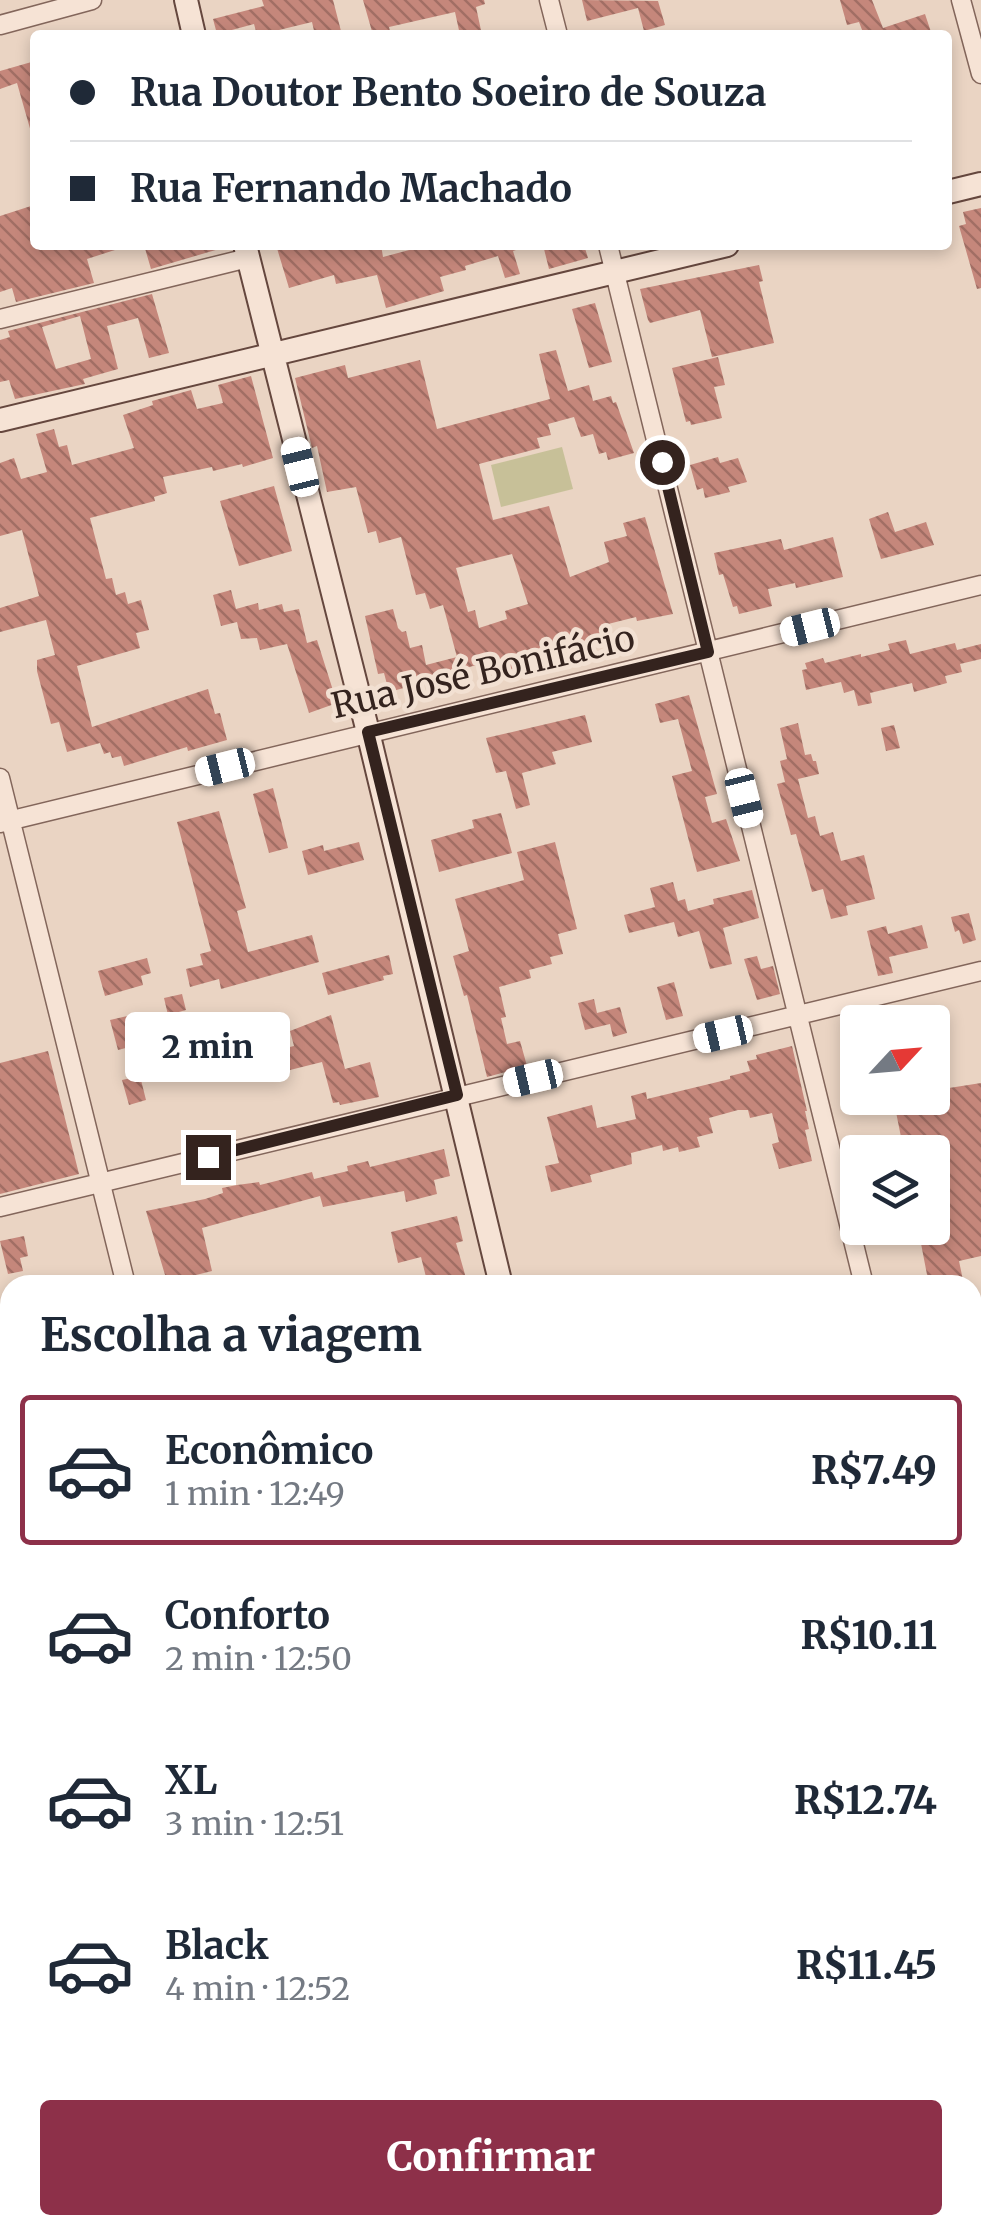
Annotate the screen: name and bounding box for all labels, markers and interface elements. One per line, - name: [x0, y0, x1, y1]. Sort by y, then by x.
- text: Rua Doutor Bento Soeiro de Souza: [130, 69, 766, 116]
- text: Rua Fernando Machado: [130, 165, 572, 212]
- car: [278, 434, 322, 500]
- route start: [640, 440, 685, 485]
- car: [777, 605, 843, 649]
- street label: Rua José Bonifácio: [327, 616, 639, 728]
- car: [192, 745, 258, 789]
- car: [722, 765, 766, 831]
- north arrow: [840, 1005, 950, 1115]
- map controls: [840, 1005, 950, 1245]
- callout: 2 min: [126, 1012, 290, 1082]
- car: [690, 1013, 756, 1055]
- text: 2 min: [162, 1027, 253, 1067]
- car: [500, 1057, 566, 1099]
- route end: [186, 1135, 231, 1180]
- button: layers: [840, 1135, 950, 1245]
- text: Escolha a viagem: [40, 1307, 422, 1363]
- icon: car: [45, 1425, 135, 1515]
- text: Econômico: [165, 1427, 373, 1474]
- text: R$7.49: [811, 1447, 937, 1494]
- text: 1 min · 12:49: [165, 1474, 345, 1514]
- icon: car: [45, 1590, 135, 1680]
- text: Conforto: [165, 1592, 330, 1639]
- text: R$10.11: [800, 1612, 937, 1659]
- text: 2 min · 12:50: [165, 1639, 352, 1679]
- icon: car: [45, 1755, 135, 1845]
- text: XL: [165, 1757, 217, 1804]
- text: R$12.74: [794, 1777, 937, 1824]
- text: 3 min · 12:51: [165, 1804, 344, 1844]
- icon: car: [45, 1920, 135, 2010]
- text: Black: [165, 1922, 269, 1969]
- text: R$11.45: [796, 1942, 937, 1989]
- text: 4 min · 12:52: [165, 1969, 350, 2009]
- button: Confirmar: [40, 2100, 942, 2215]

